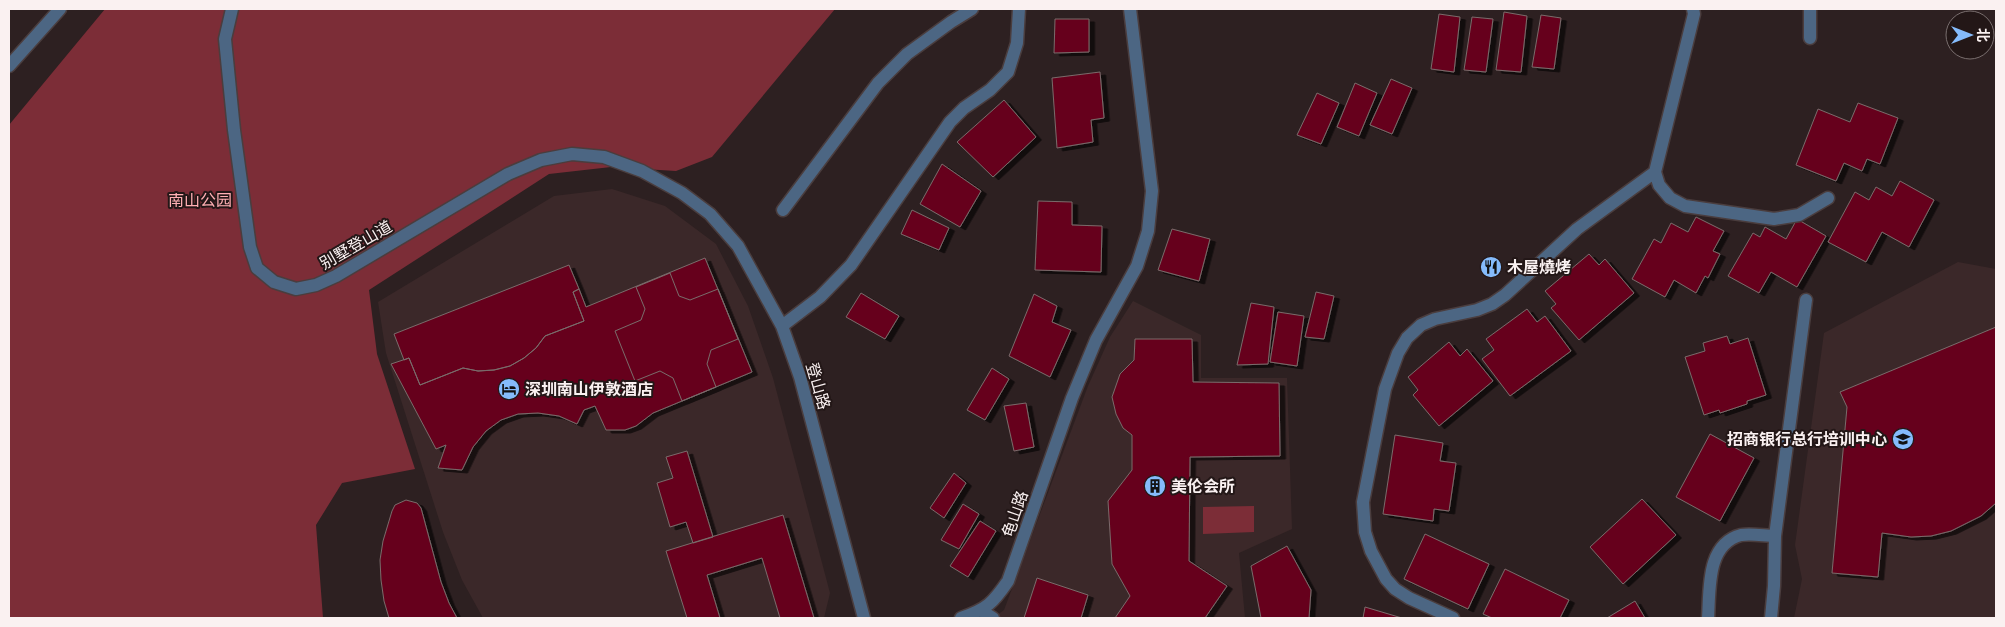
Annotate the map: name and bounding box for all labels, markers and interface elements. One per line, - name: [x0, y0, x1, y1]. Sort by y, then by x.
- north arrow: [1945, 10, 1995, 60]
- text: 北: [1975, 28, 1991, 42]
- park label: 南山公园: [168, 191, 232, 210]
- street label: 别墅登山道: [317, 217, 395, 273]
- restaurant icon: 木屋燒烤: [1479, 255, 1503, 279]
- place label: 木屋燒烤: [1507, 258, 1571, 277]
- street label: 登山路: [802, 360, 834, 412]
- hotel icon: 深圳南山伊敦酒店: [497, 377, 521, 401]
- place label: 深圳南山伊敦酒店: [525, 380, 653, 399]
- school or university icon: 招商银行总行培训中心: [1891, 427, 1915, 451]
- place label: 招商银行总行培训中心: [1727, 430, 1887, 449]
- building icon: 美伦会所: [1143, 474, 1167, 498]
- place label: 美伦会所: [1171, 477, 1235, 496]
- street label: 龟山路: [998, 488, 1032, 540]

